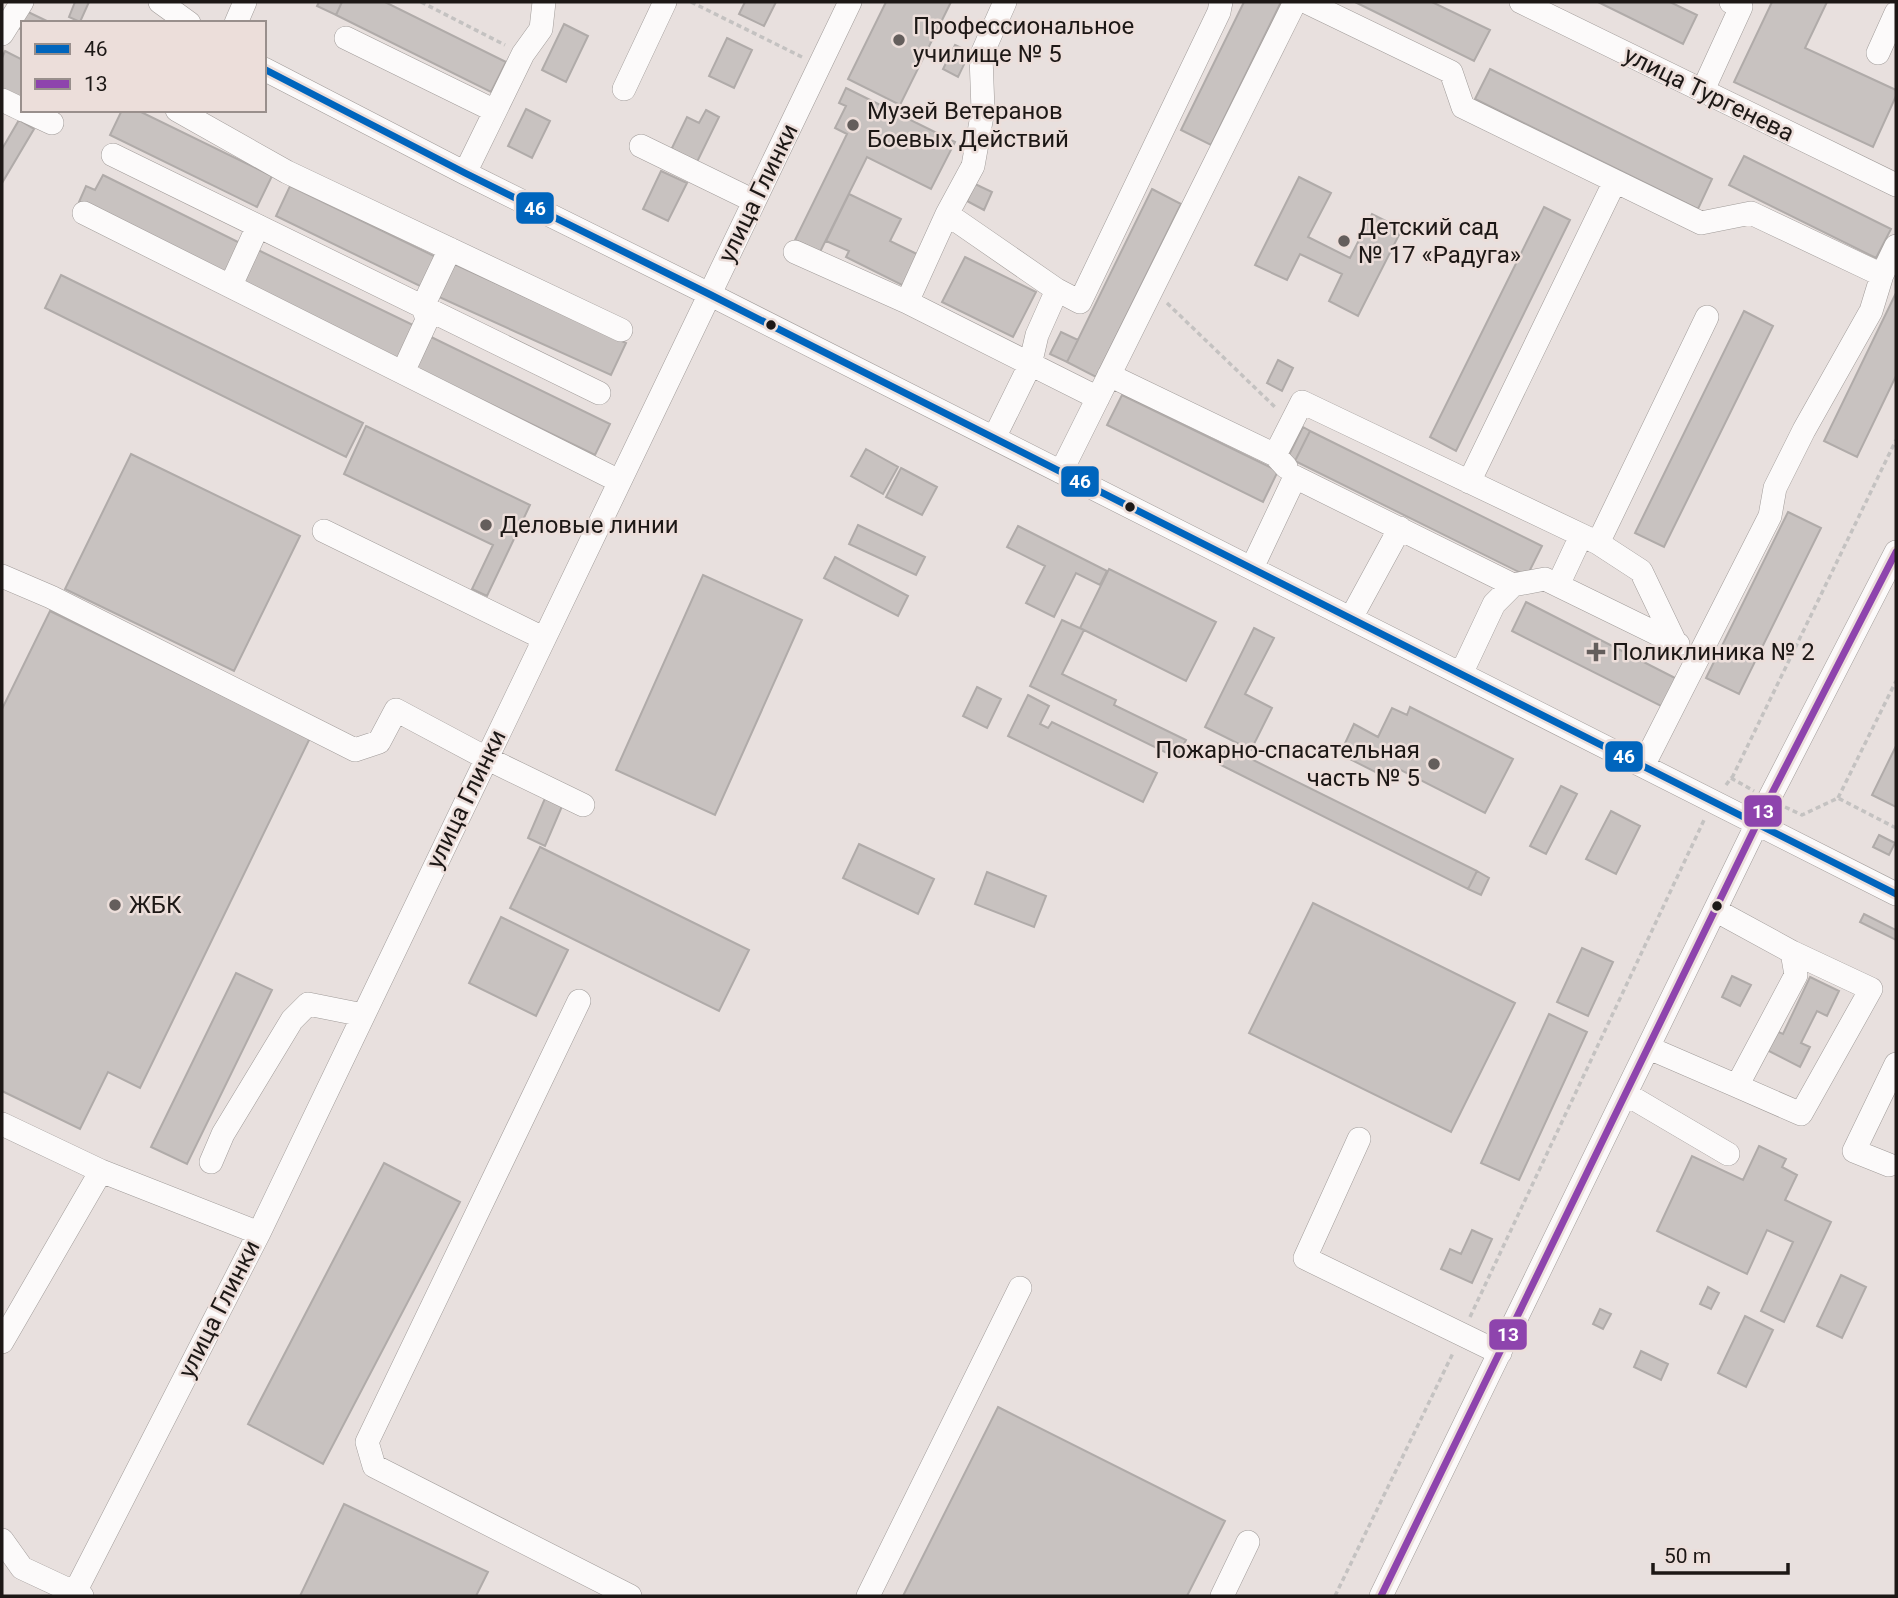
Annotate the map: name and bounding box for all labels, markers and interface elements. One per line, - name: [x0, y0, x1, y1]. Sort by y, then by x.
- place label: Профессиональное училище № 5: [913, 12, 1134, 68]
- legend: [21, 21, 266, 112]
- marker: Профессиональное училище № 5: [891, 32, 907, 48]
- text: 46: [84, 37, 108, 61]
- street label: улица Тургенева: [1619, 41, 1799, 147]
- text: 13: [84, 72, 108, 96]
- place label: Музей Ветеранов Боевых Действий: [867, 97, 1069, 153]
- marker: Музей Ветеранов Боевых Действий: [845, 117, 861, 133]
- street label: улица Глинки: [712, 119, 804, 267]
- line badge: 46: [515, 191, 555, 225]
- text: 46: [524, 197, 546, 220]
- place label: Детский сад № 17 «Радуга»: [1358, 213, 1521, 269]
- marker: Детский сад № 17 «Радуга»: [1336, 233, 1352, 249]
- unlabelled marker: [764, 318, 778, 332]
- line badge: 46: [1060, 465, 1100, 498]
- text: 46: [1069, 470, 1091, 493]
- unlabelled marker: [1123, 500, 1137, 514]
- place label: Деловые линии: [500, 511, 679, 539]
- marker: Деловые линии: [478, 517, 494, 533]
- place label: Поликлиника № 2: [1612, 638, 1815, 666]
- marker: Поликлиника № 2: [1586, 642, 1606, 662]
- street label: улица Глинки: [420, 725, 512, 873]
- place label: Пожарно-спасательная часть № 5: [1155, 736, 1420, 792]
- line badge: 46: [1604, 740, 1644, 773]
- text: 46: [1613, 745, 1635, 768]
- marker: Пожарно-спасательная часть № 5: [1426, 756, 1442, 772]
- line badge: 13: [1743, 794, 1783, 828]
- text: 13: [1752, 800, 1774, 823]
- place label: ЖБК: [129, 891, 182, 919]
- marker: ЖБК: [107, 897, 123, 913]
- unlabelled marker: [1710, 899, 1724, 913]
- street label: улица Глинки: [172, 1235, 266, 1383]
- line badge: 13: [1488, 1318, 1528, 1351]
- text: 13: [1497, 1323, 1519, 1346]
- scale bar: [1653, 1532, 1788, 1576]
- text: 50 m: [1664, 1544, 1711, 1568]

